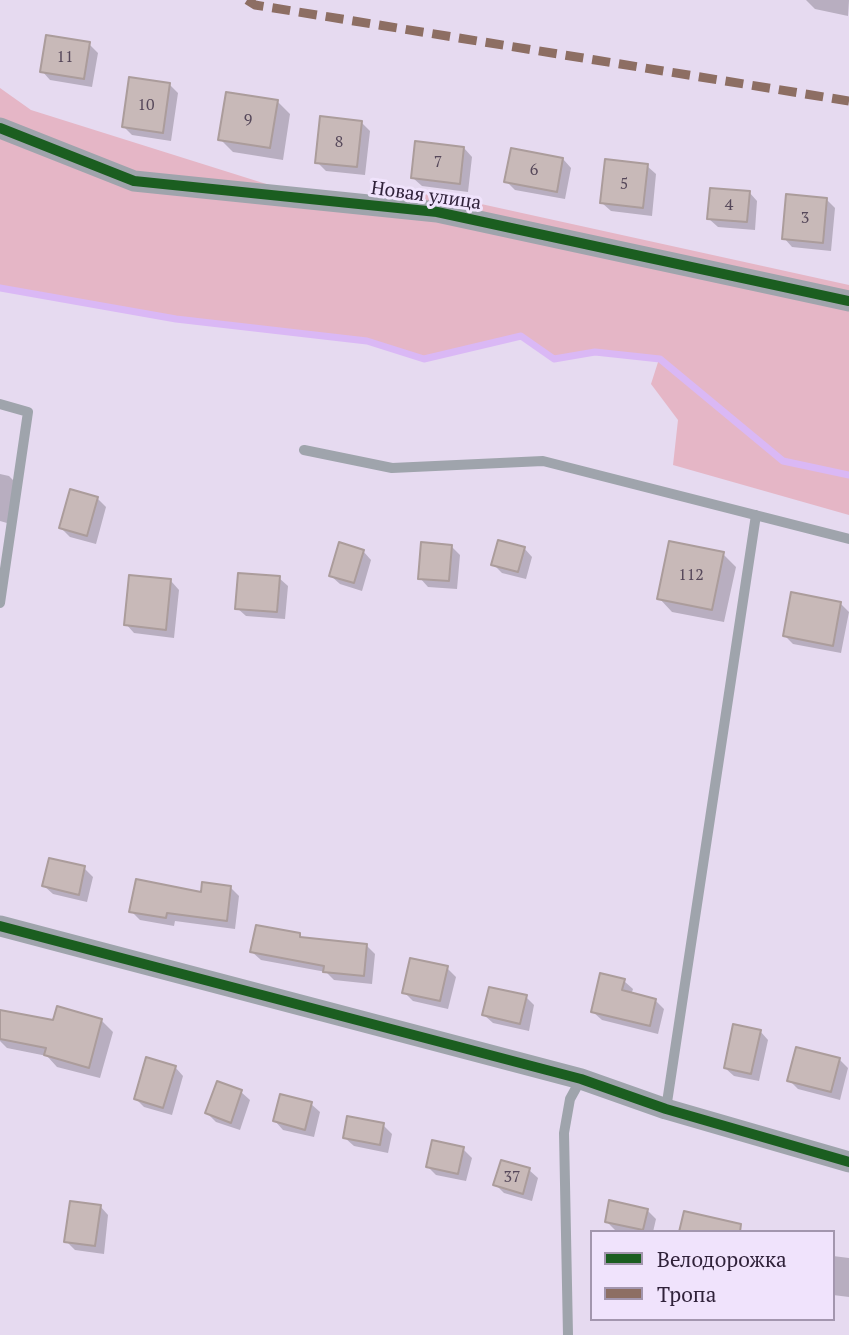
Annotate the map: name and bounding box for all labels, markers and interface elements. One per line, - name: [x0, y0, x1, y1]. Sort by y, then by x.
- house number: 11: [56, 47, 74, 67]
- house number: 10: [137, 95, 155, 115]
- house number: 9: [244, 110, 252, 130]
- house number: 8: [335, 132, 343, 152]
- house number: 7: [434, 152, 442, 172]
- house number: 6: [530, 160, 538, 180]
- house number: 5: [620, 174, 628, 194]
- street label: Новая улица: [369, 177, 483, 215]
- house number: 4: [725, 195, 733, 215]
- house number: 3: [801, 208, 809, 228]
- house number: 112: [678, 565, 704, 585]
- house number: 37: [503, 1167, 521, 1187]
- legend: [590, 1230, 835, 1321]
- text: Велодорожка: [657, 1245, 787, 1273]
- text: Тропа: [657, 1280, 716, 1308]

